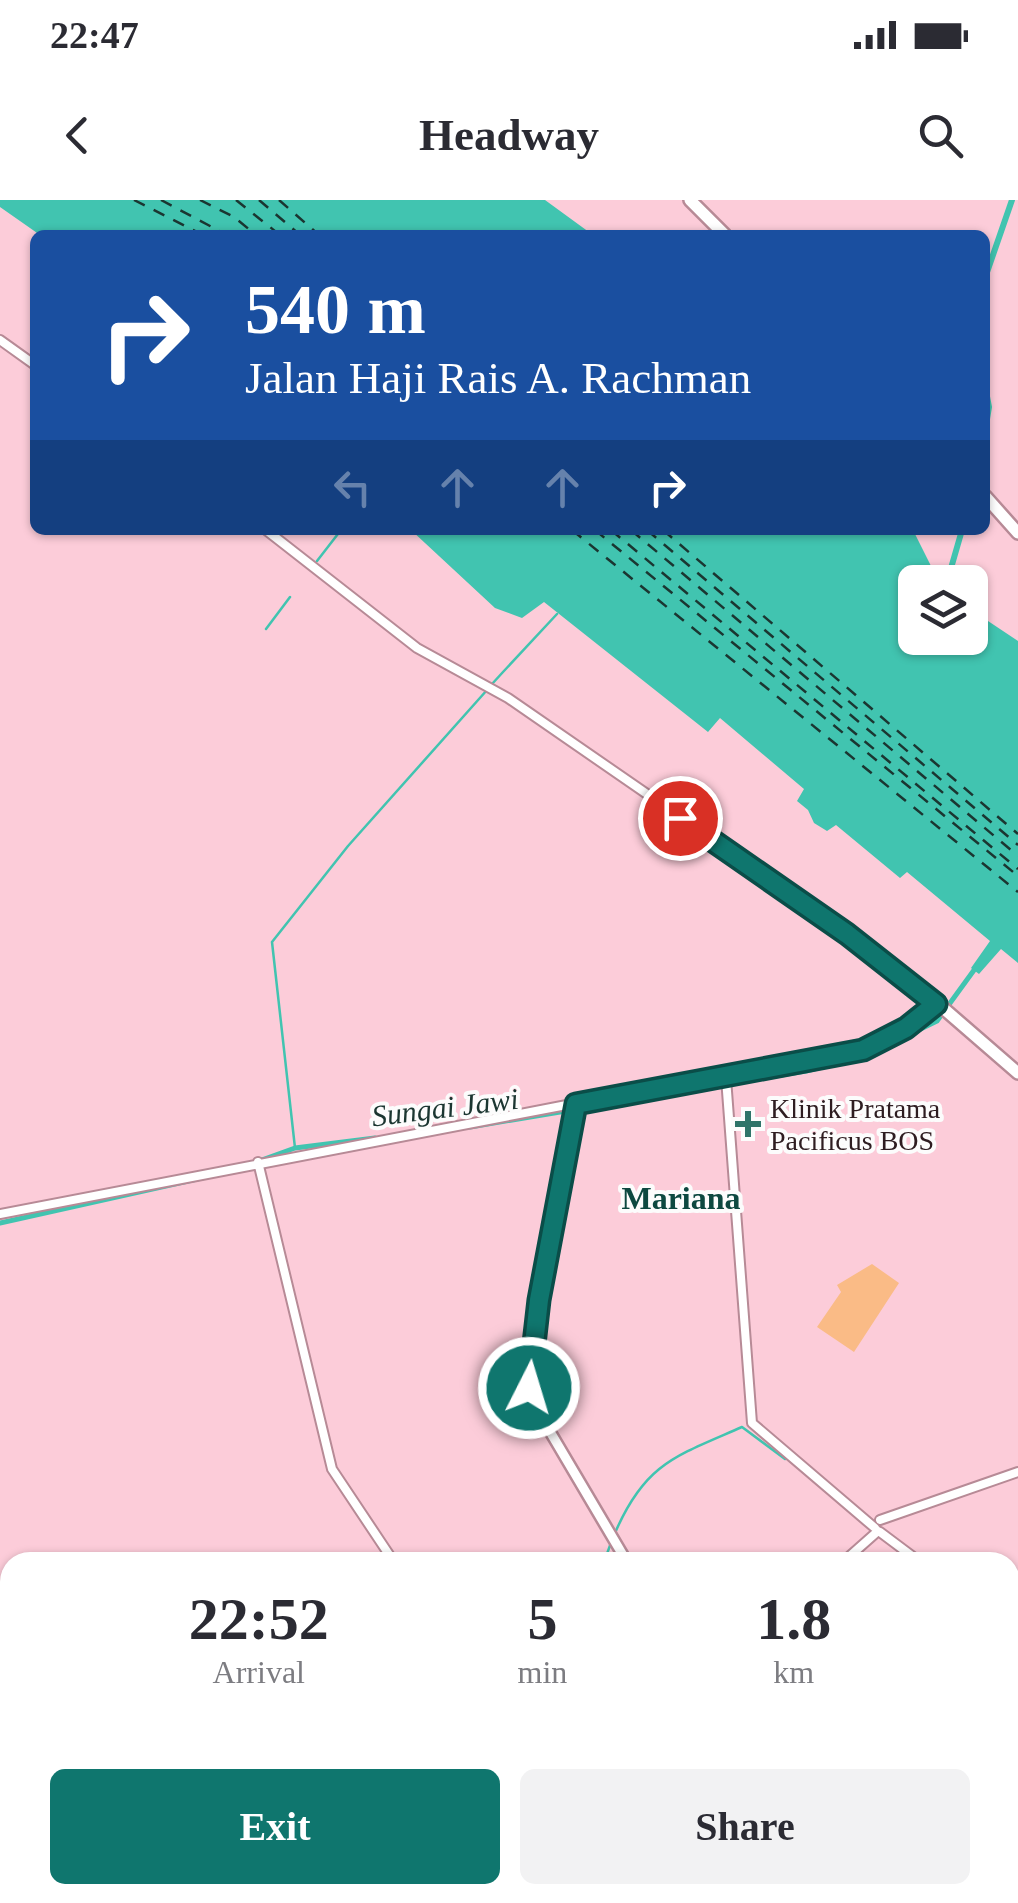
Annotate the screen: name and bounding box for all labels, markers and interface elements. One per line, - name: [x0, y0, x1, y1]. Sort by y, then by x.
- text: 22:47: [50, 14, 139, 56]
- icon: back: [50, 108, 105, 163]
- icon: search: [913, 108, 968, 163]
- text: Headway: [419, 110, 599, 160]
- icon: right: [80, 270, 210, 400]
- text: 540 m: [245, 271, 426, 348]
- text: Jalan Haji Rais A. Rachman: [245, 353, 751, 403]
- icon: left: [325, 460, 380, 515]
- icon: ahead: [430, 460, 485, 515]
- icon: ahead: [535, 460, 590, 515]
- icon: right: [640, 460, 695, 515]
- map controls: [898, 565, 988, 655]
- button: layers: [898, 565, 988, 655]
- pin: [638, 776, 723, 861]
- icon: arrive: [653, 791, 708, 846]
- water label: Sungai Jawi: [370, 1082, 520, 1132]
- place label: Klinik Pratama Pacificus BOS: [770, 1093, 941, 1156]
- marker: Klinik Pratama Pacificus BOS: [735, 1111, 761, 1137]
- district label: Mariana: [621, 1180, 741, 1216]
- position arrow: [477, 1336, 581, 1440]
- text: 22:52: [189, 1586, 329, 1652]
- text: 5: [527, 1586, 557, 1652]
- text: 1.8: [756, 1586, 831, 1652]
- text: Arrival: [213, 1654, 305, 1690]
- text: min: [518, 1654, 567, 1690]
- text: km: [773, 1654, 814, 1690]
- button: Exit: [50, 1769, 500, 1884]
- button: Share: [520, 1769, 970, 1884]

